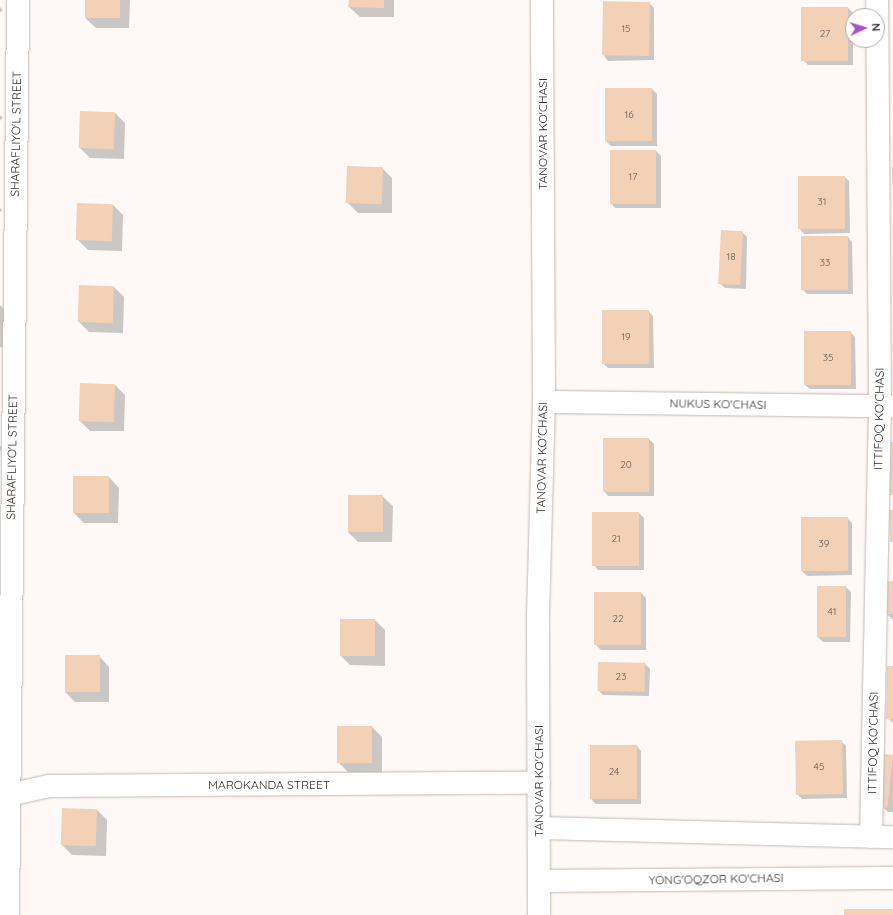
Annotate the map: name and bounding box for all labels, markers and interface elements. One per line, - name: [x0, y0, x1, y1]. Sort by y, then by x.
- north arrow: [845, 8, 885, 48]
- house number: 15: [621, 23, 631, 35]
- text: N: [869, 23, 883, 32]
- house number: 27: [820, 28, 830, 40]
- street label: SHARAFLIYO'L STREET: [8, 71, 24, 197]
- street label: TANOVAR KO'CHASI: [536, 78, 550, 190]
- house number: 16: [624, 109, 634, 121]
- house number: 17: [629, 171, 637, 183]
- house number: 31: [818, 196, 826, 208]
- house number: 18: [726, 251, 736, 263]
- house number: 33: [820, 257, 830, 269]
- house number: 19: [621, 331, 631, 343]
- house number: 35: [823, 352, 833, 364]
- street label: ITTIFOQ KO'CHASI: [871, 368, 887, 470]
- street label: SHARAFLIYO'L STREET: [4, 394, 20, 520]
- street label: NUKUS KO'CHASI: [669, 396, 767, 412]
- street label: TANOVAR KO'CHASI: [534, 402, 550, 514]
- house number: 20: [620, 459, 632, 471]
- house number: 21: [611, 533, 621, 545]
- house number: 39: [819, 538, 829, 550]
- house number: 41: [828, 606, 836, 618]
- house number: 22: [612, 613, 624, 625]
- house number: 23: [616, 671, 626, 683]
- street label: ITTIFOQ KO'CHASI: [865, 692, 881, 794]
- street label: TANOVAR KO'CHASI: [532, 725, 546, 837]
- house number: 45: [814, 761, 824, 773]
- house number: 24: [609, 766, 619, 778]
- street label: MAROKANDA STREET: [208, 778, 330, 792]
- street label: YONG'OQZOR KO'CHASI: [649, 871, 783, 887]

